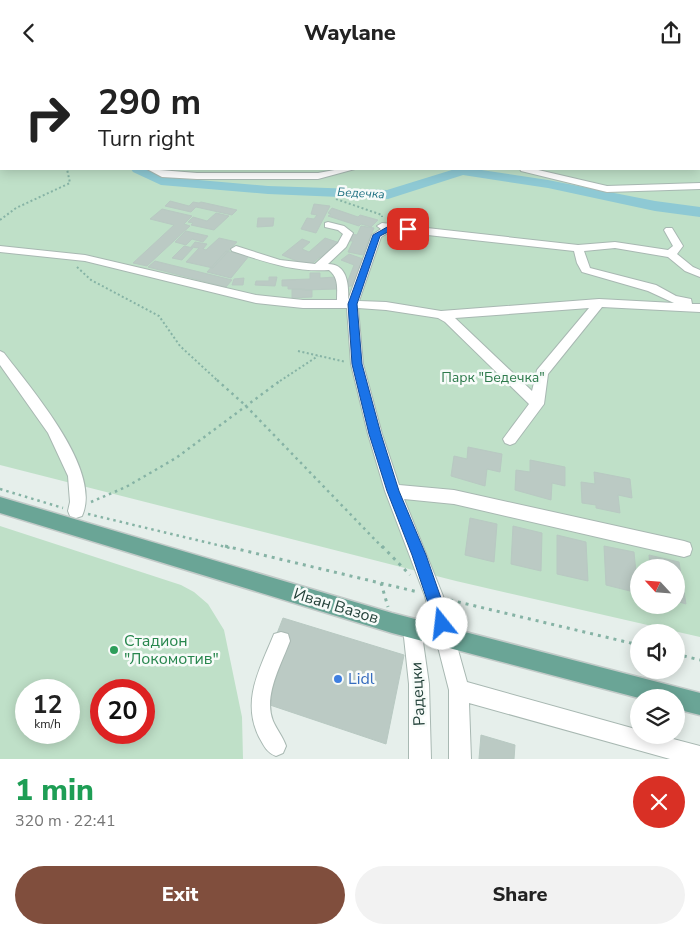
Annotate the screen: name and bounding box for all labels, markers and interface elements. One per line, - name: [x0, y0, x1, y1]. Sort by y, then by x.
- text: Waylane: [304, 18, 396, 48]
- icon: back: [15, 19, 43, 47]
- icon: share: [657, 19, 685, 47]
- text: 290 m: [98, 79, 201, 126]
- icon: right: [15, 85, 80, 150]
- text: Turn right: [98, 124, 194, 154]
- water label: Бедечка: [337, 184, 385, 202]
- pin: [387, 208, 429, 250]
- icon: arrive: [394, 215, 422, 243]
- park label: Парк "Бедечка": [441, 368, 545, 387]
- north arrow: [630, 559, 685, 614]
- map controls: [630, 559, 685, 744]
- street label: Иван Вазов: [291, 583, 381, 629]
- position arrow: [415, 597, 467, 649]
- button: sound: [630, 624, 685, 679]
- place label: Стадион "Локомотив": [124, 630, 219, 670]
- marker: Стадион "Локомотив": [108, 644, 120, 656]
- street label: Радецки: [405, 661, 431, 727]
- place label: Lidl: [348, 668, 375, 690]
- marker: Lidl: [332, 673, 344, 685]
- speed limit sign: 20: [90, 679, 155, 744]
- text: 12: [32, 688, 63, 722]
- button: layers: [630, 689, 685, 744]
- text: km/h: [34, 716, 61, 732]
- text: 1 min: [15, 770, 94, 811]
- button: close: [633, 776, 685, 828]
- text: 320 m · 22:41: [15, 810, 116, 832]
- button: Exit: [15, 866, 345, 924]
- button: Share: [355, 866, 685, 924]

